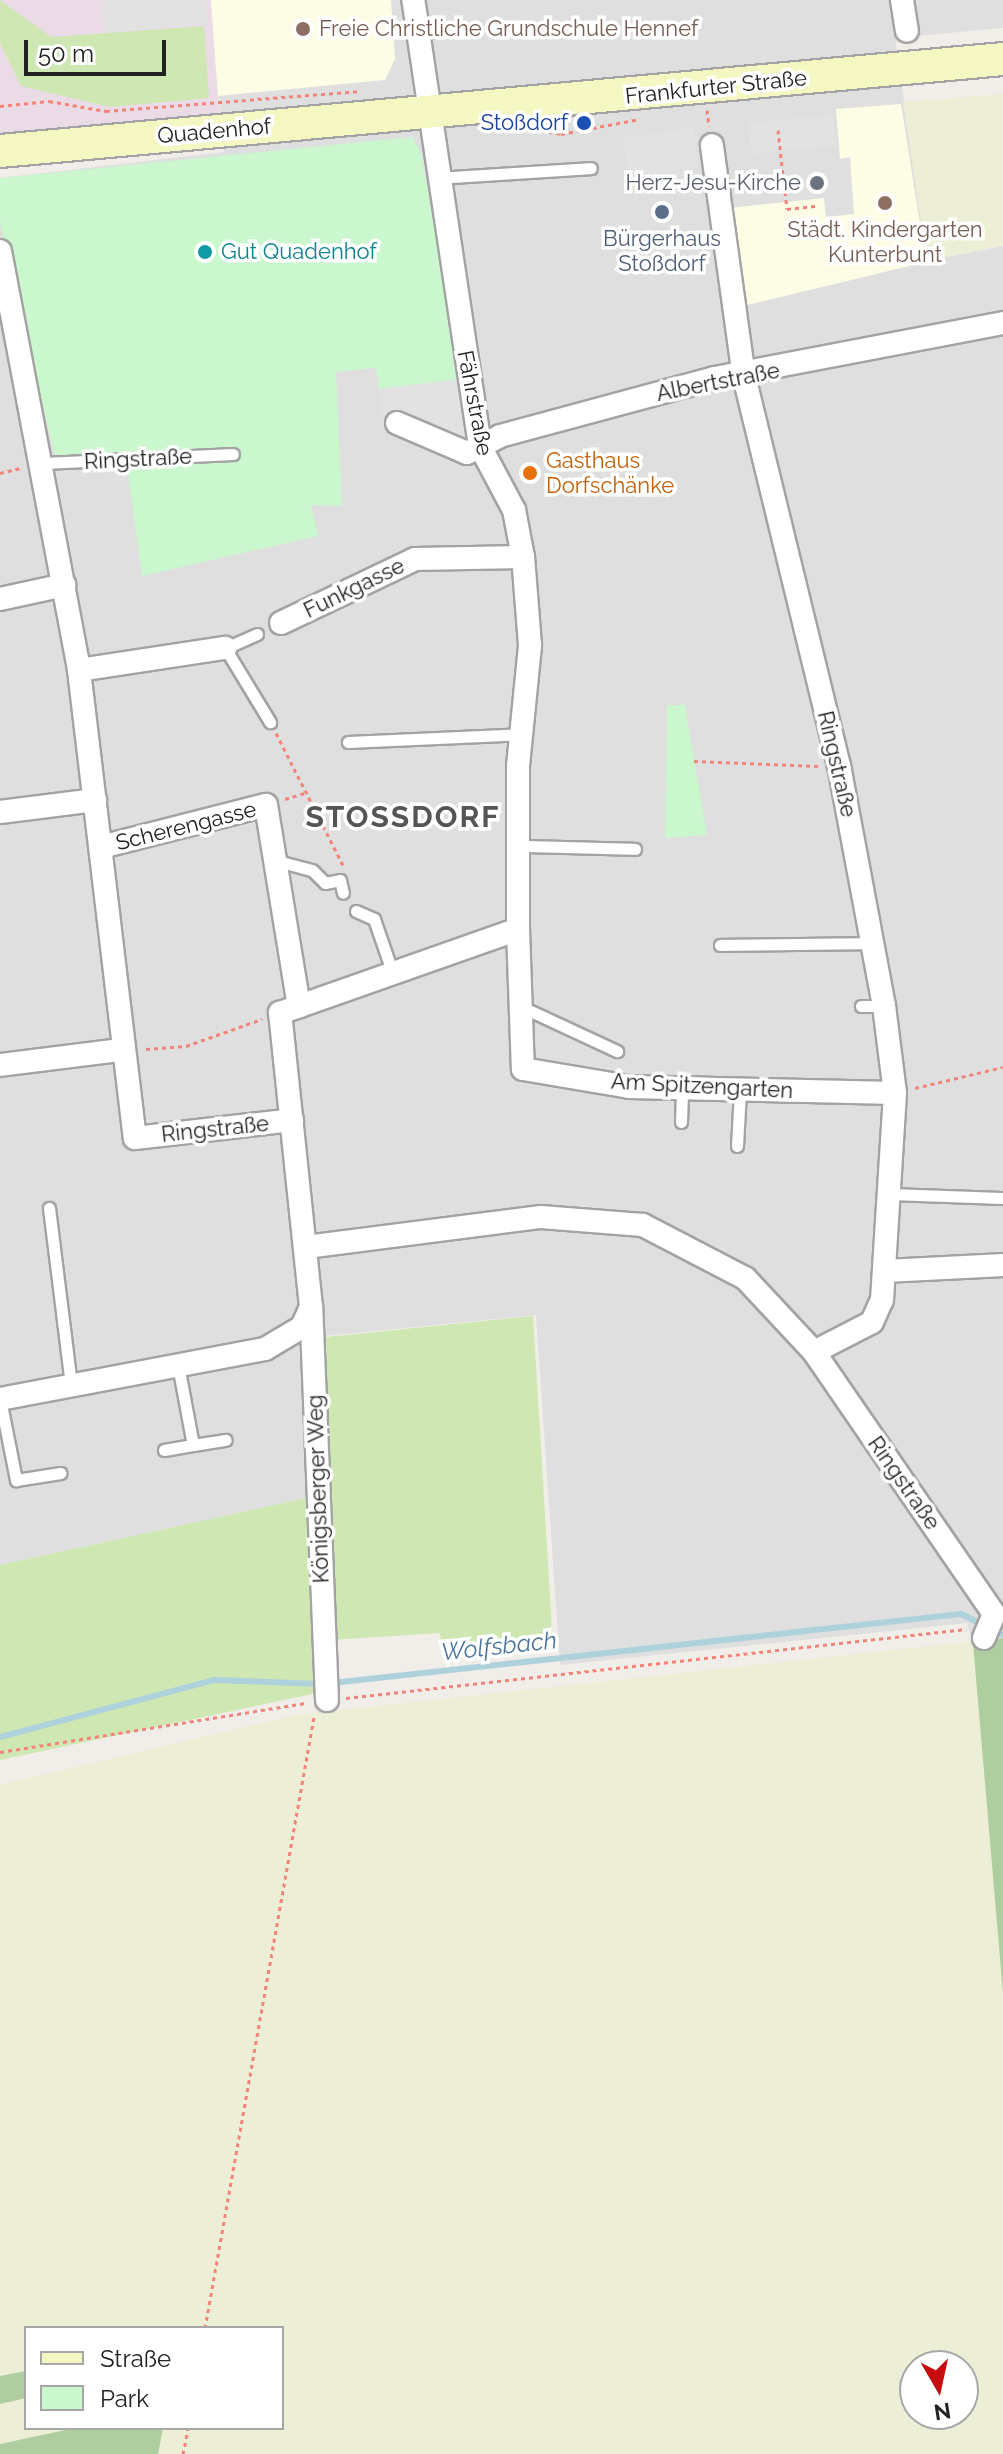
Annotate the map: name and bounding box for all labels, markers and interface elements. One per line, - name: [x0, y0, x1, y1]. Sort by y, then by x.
- place label: Freie Christliche Grundschule Hennef: [319, 16, 698, 42]
- marker: Freie Christliche Grundschule Hennef: [294, 20, 312, 38]
- scale bar: [28, 24, 170, 74]
- text: 50 m: [38, 39, 94, 68]
- street label: Frankfurter Straße: [624, 64, 808, 110]
- place label: Stoßdorf: [481, 110, 568, 136]
- street label: Quadenhof: [156, 113, 272, 149]
- marker: Stoßdorf: [575, 114, 593, 132]
- place label: Herz-Jesu-Kirche: [625, 170, 801, 196]
- marker: Herz-Jesu-Kirche: [808, 174, 826, 192]
- marker: Städt. Kindergarten Kunterbunt: [876, 194, 894, 212]
- marker: Bürgerhaus Stoßdorf: [653, 203, 671, 221]
- place label: Städt. Kindergarten Kunterbunt: [787, 216, 983, 268]
- place label: Bürgerhaus Stoßdorf: [603, 225, 721, 276]
- place label: Gut Quadenhof: [221, 239, 377, 265]
- marker: Gut Quadenhof: [196, 243, 214, 261]
- street label: Fährstraße: [452, 348, 498, 458]
- street label: Albertstraße: [654, 357, 782, 407]
- street label: Ringstraße: [83, 443, 193, 475]
- place label: Gasthaus Dorfschänke: [546, 447, 674, 498]
- marker: Gasthaus Dorfschänke: [521, 464, 539, 482]
- street label: Funkgasse: [299, 552, 409, 624]
- street label: Ringstraße: [812, 708, 862, 820]
- street label: Scherengasse: [113, 796, 259, 856]
- district label: STOSSDORF: [305, 799, 501, 835]
- street label: Am Spitzengarten: [610, 1068, 794, 1104]
- street label: Ringstraße: [160, 1110, 270, 1148]
- street label: Königsberger Weg: [301, 1393, 335, 1585]
- street label: Ringstraße: [862, 1431, 946, 1535]
- water label: Wolfsbach: [440, 1626, 558, 1666]
- legend: [24, 2326, 284, 2430]
- text: Straße: [100, 2344, 171, 2373]
- north arrow: [899, 2350, 979, 2430]
- text: Park: [100, 2384, 149, 2413]
- text: N: [932, 2398, 953, 2426]

